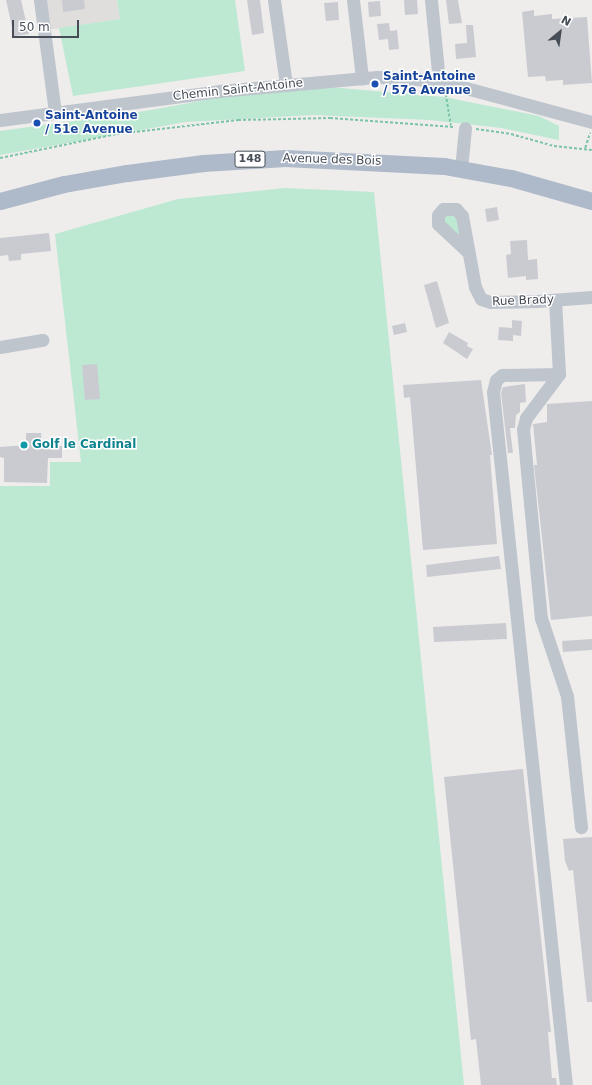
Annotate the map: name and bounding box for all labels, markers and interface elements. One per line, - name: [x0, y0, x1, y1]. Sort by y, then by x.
- scale bar: [14, 12, 81, 38]
- north arrow: [540, 12, 580, 52]
- text: N: [559, 13, 573, 29]
- text: 50 m: [19, 20, 50, 34]
- place label: Saint-Antoine / 57e Avenue: [383, 70, 476, 98]
- street label: Chemin Saint-Antoine: [172, 76, 304, 104]
- marker: Saint-Antoine / 57e Avenue: [370, 79, 380, 89]
- place label: Saint-Antoine / 51e Avenue: [45, 109, 138, 137]
- marker: Saint-Antoine / 51e Avenue: [32, 118, 42, 128]
- road number: 148: [234, 150, 266, 168]
- street label: Avenue des Bois: [282, 151, 382, 169]
- street label: Rue Brady: [492, 293, 554, 309]
- place label: Golf le Cardinal: [32, 438, 136, 452]
- marker: Golf le Cardinal: [19, 440, 29, 450]

